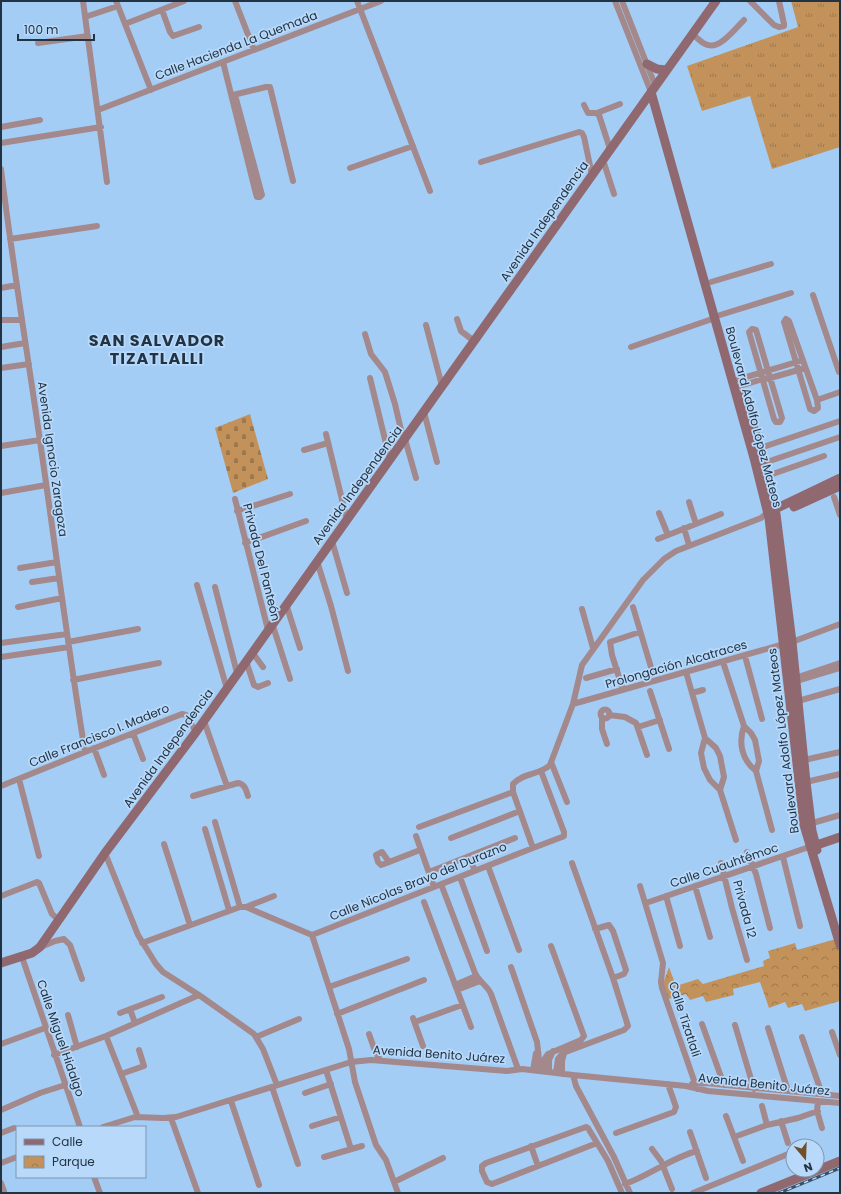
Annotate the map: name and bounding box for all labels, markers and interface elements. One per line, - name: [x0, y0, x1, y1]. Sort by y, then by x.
- street label: Calle Hacienda La Quemada: [152, 6, 320, 84]
- scale bar: [18, 16, 94, 42]
- text: 100 m: [24, 21, 58, 38]
- street label: Avenida Independencia: [496, 157, 592, 285]
- street label: Boulevard Adolfo López Mateos: [722, 325, 786, 509]
- district label: SAN SALVADOR TIZATLALLI: [89, 329, 225, 370]
- street label: Avenida Ignacio Zaragoza: [34, 380, 72, 538]
- street label: Avenida Independencia: [308, 422, 406, 548]
- street label: Privada Del Panteón: [239, 501, 285, 623]
- street label: Prolongación Alcatraces: [603, 636, 749, 692]
- street label: Boulevard Adolfo López Mateos: [763, 647, 803, 835]
- street label: Avenida Independencia: [119, 685, 217, 811]
- street label: Calle Francisco I. Madero: [26, 699, 172, 771]
- street label: Calle Nicolas Bravo del Durazno: [327, 837, 509, 924]
- street label: Calle Cuauhtémoc: [668, 838, 780, 892]
- street label: Privada 12: [729, 878, 761, 940]
- street label: Calle Miguel Hidalgo: [33, 977, 89, 1099]
- street label: Calle Tizatlali: [665, 979, 705, 1059]
- street label: Avenida Benito Juárez: [372, 1041, 506, 1067]
- street label: Avenida Benito Juárez: [697, 1069, 831, 1099]
- legend: [16, 1126, 146, 1178]
- text: Calle: [52, 1133, 83, 1150]
- north arrow: [785, 1138, 825, 1178]
- text: Parque: [52, 1153, 95, 1170]
- text: N: [802, 1159, 815, 1176]

